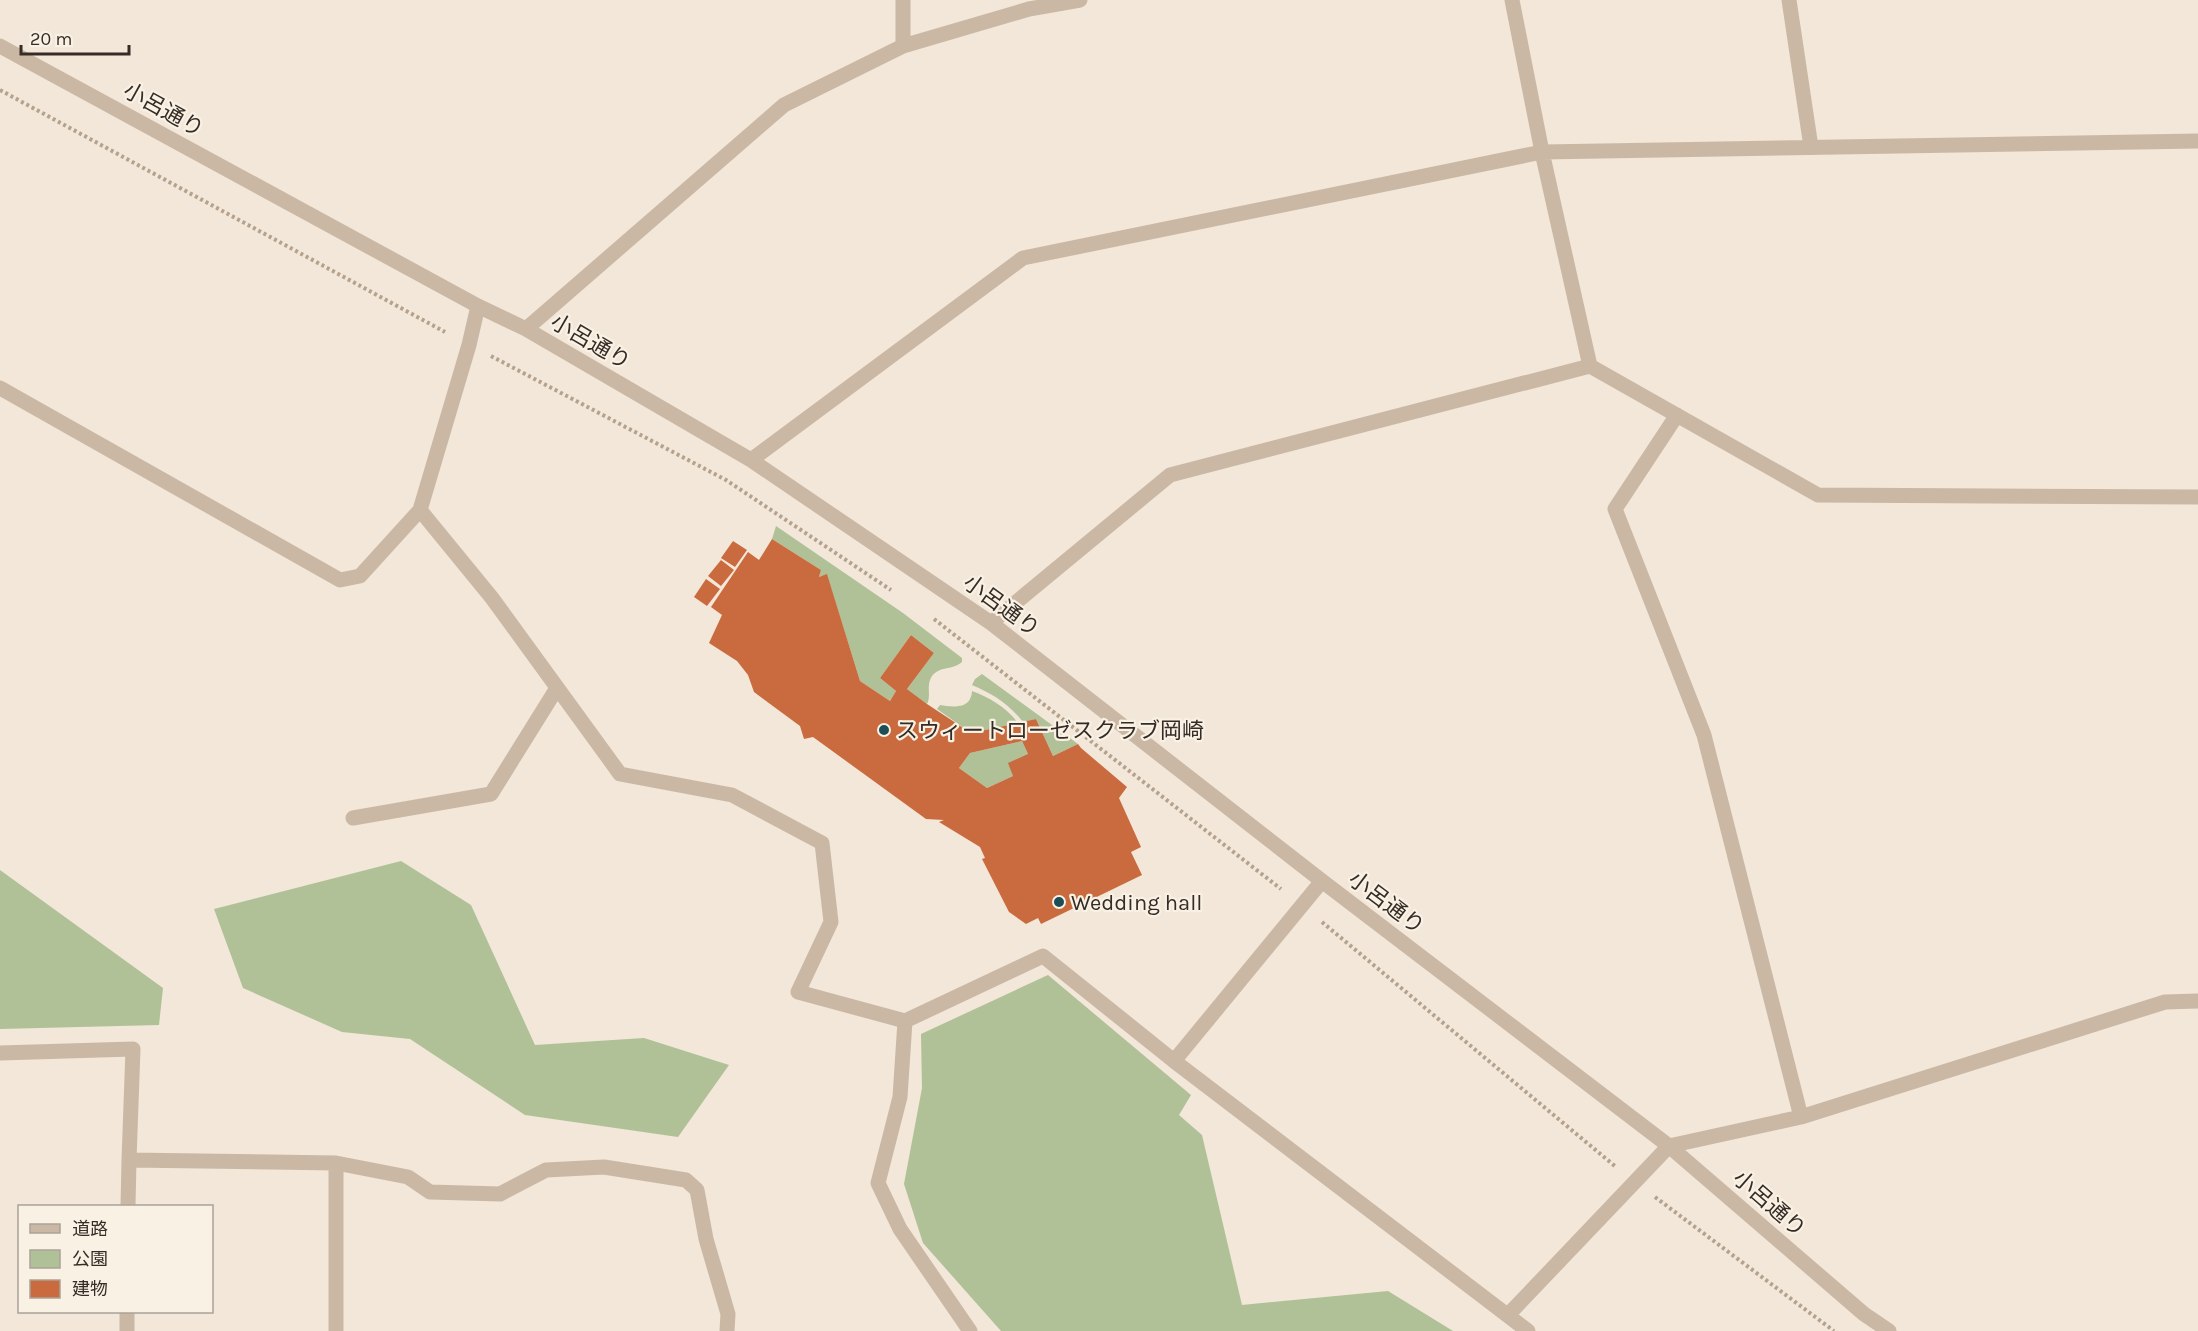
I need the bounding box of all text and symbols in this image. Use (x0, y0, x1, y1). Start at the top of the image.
scale bar (21, 18, 129, 56)
text: 20 m (30, 28, 72, 50)
street label: 小呂通り (119, 77, 208, 143)
street label: 小呂通り (546, 309, 635, 375)
street label: 小呂通り (958, 569, 1045, 642)
place label: スウィートローゼスクラブ岡崎 (896, 718, 1204, 744)
marker: スウィートローゼスクラブ岡崎 (877, 723, 891, 737)
street label: 小呂通り (1343, 866, 1429, 940)
place label: Wedding hall (1071, 890, 1203, 916)
marker: Wedding hall (1052, 895, 1066, 909)
street label: 小呂通り (1728, 1165, 1811, 1242)
legend (18, 1205, 213, 1313)
text: 道路 (72, 1218, 108, 1240)
text: 公園 (72, 1248, 108, 1270)
text: 建物 (72, 1278, 108, 1300)

